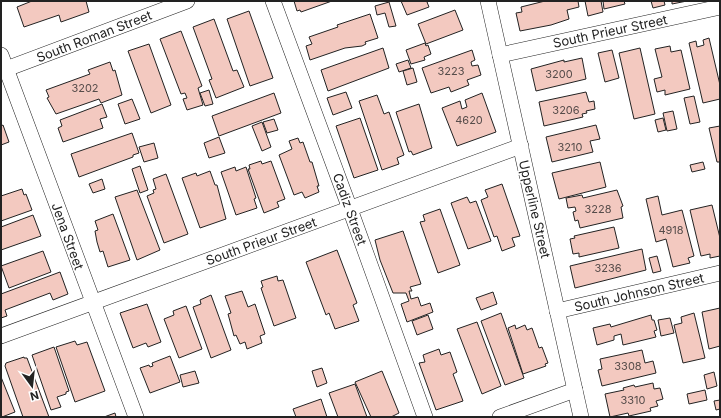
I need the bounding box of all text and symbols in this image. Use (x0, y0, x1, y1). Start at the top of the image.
street label: South Roman Street (34, 7, 154, 65)
street label: South Prieur Street (551, 11, 669, 51)
house number: 3223 (437, 64, 465, 78)
house number: 3200 (545, 67, 573, 81)
house number: 3202 (71, 81, 99, 95)
house number: 3206 (552, 103, 580, 117)
house number: 4620 (455, 113, 483, 127)
house number: 3210 (558, 140, 583, 154)
street label: Upperline Street (516, 158, 554, 260)
street label: Cadiz Street (330, 171, 370, 247)
street label: Jena Street (48, 200, 88, 272)
house number: 3228 (584, 202, 612, 216)
street label: South Prieur Street (204, 214, 318, 268)
house number: 4918 (658, 223, 684, 237)
house number: 3236 (594, 261, 622, 275)
street label: South Johnson Street (573, 269, 705, 315)
house number: 3308 (614, 359, 642, 373)
north arrow (12, 366, 52, 406)
text: N (29, 388, 40, 404)
house number: 3310 (620, 393, 646, 407)

